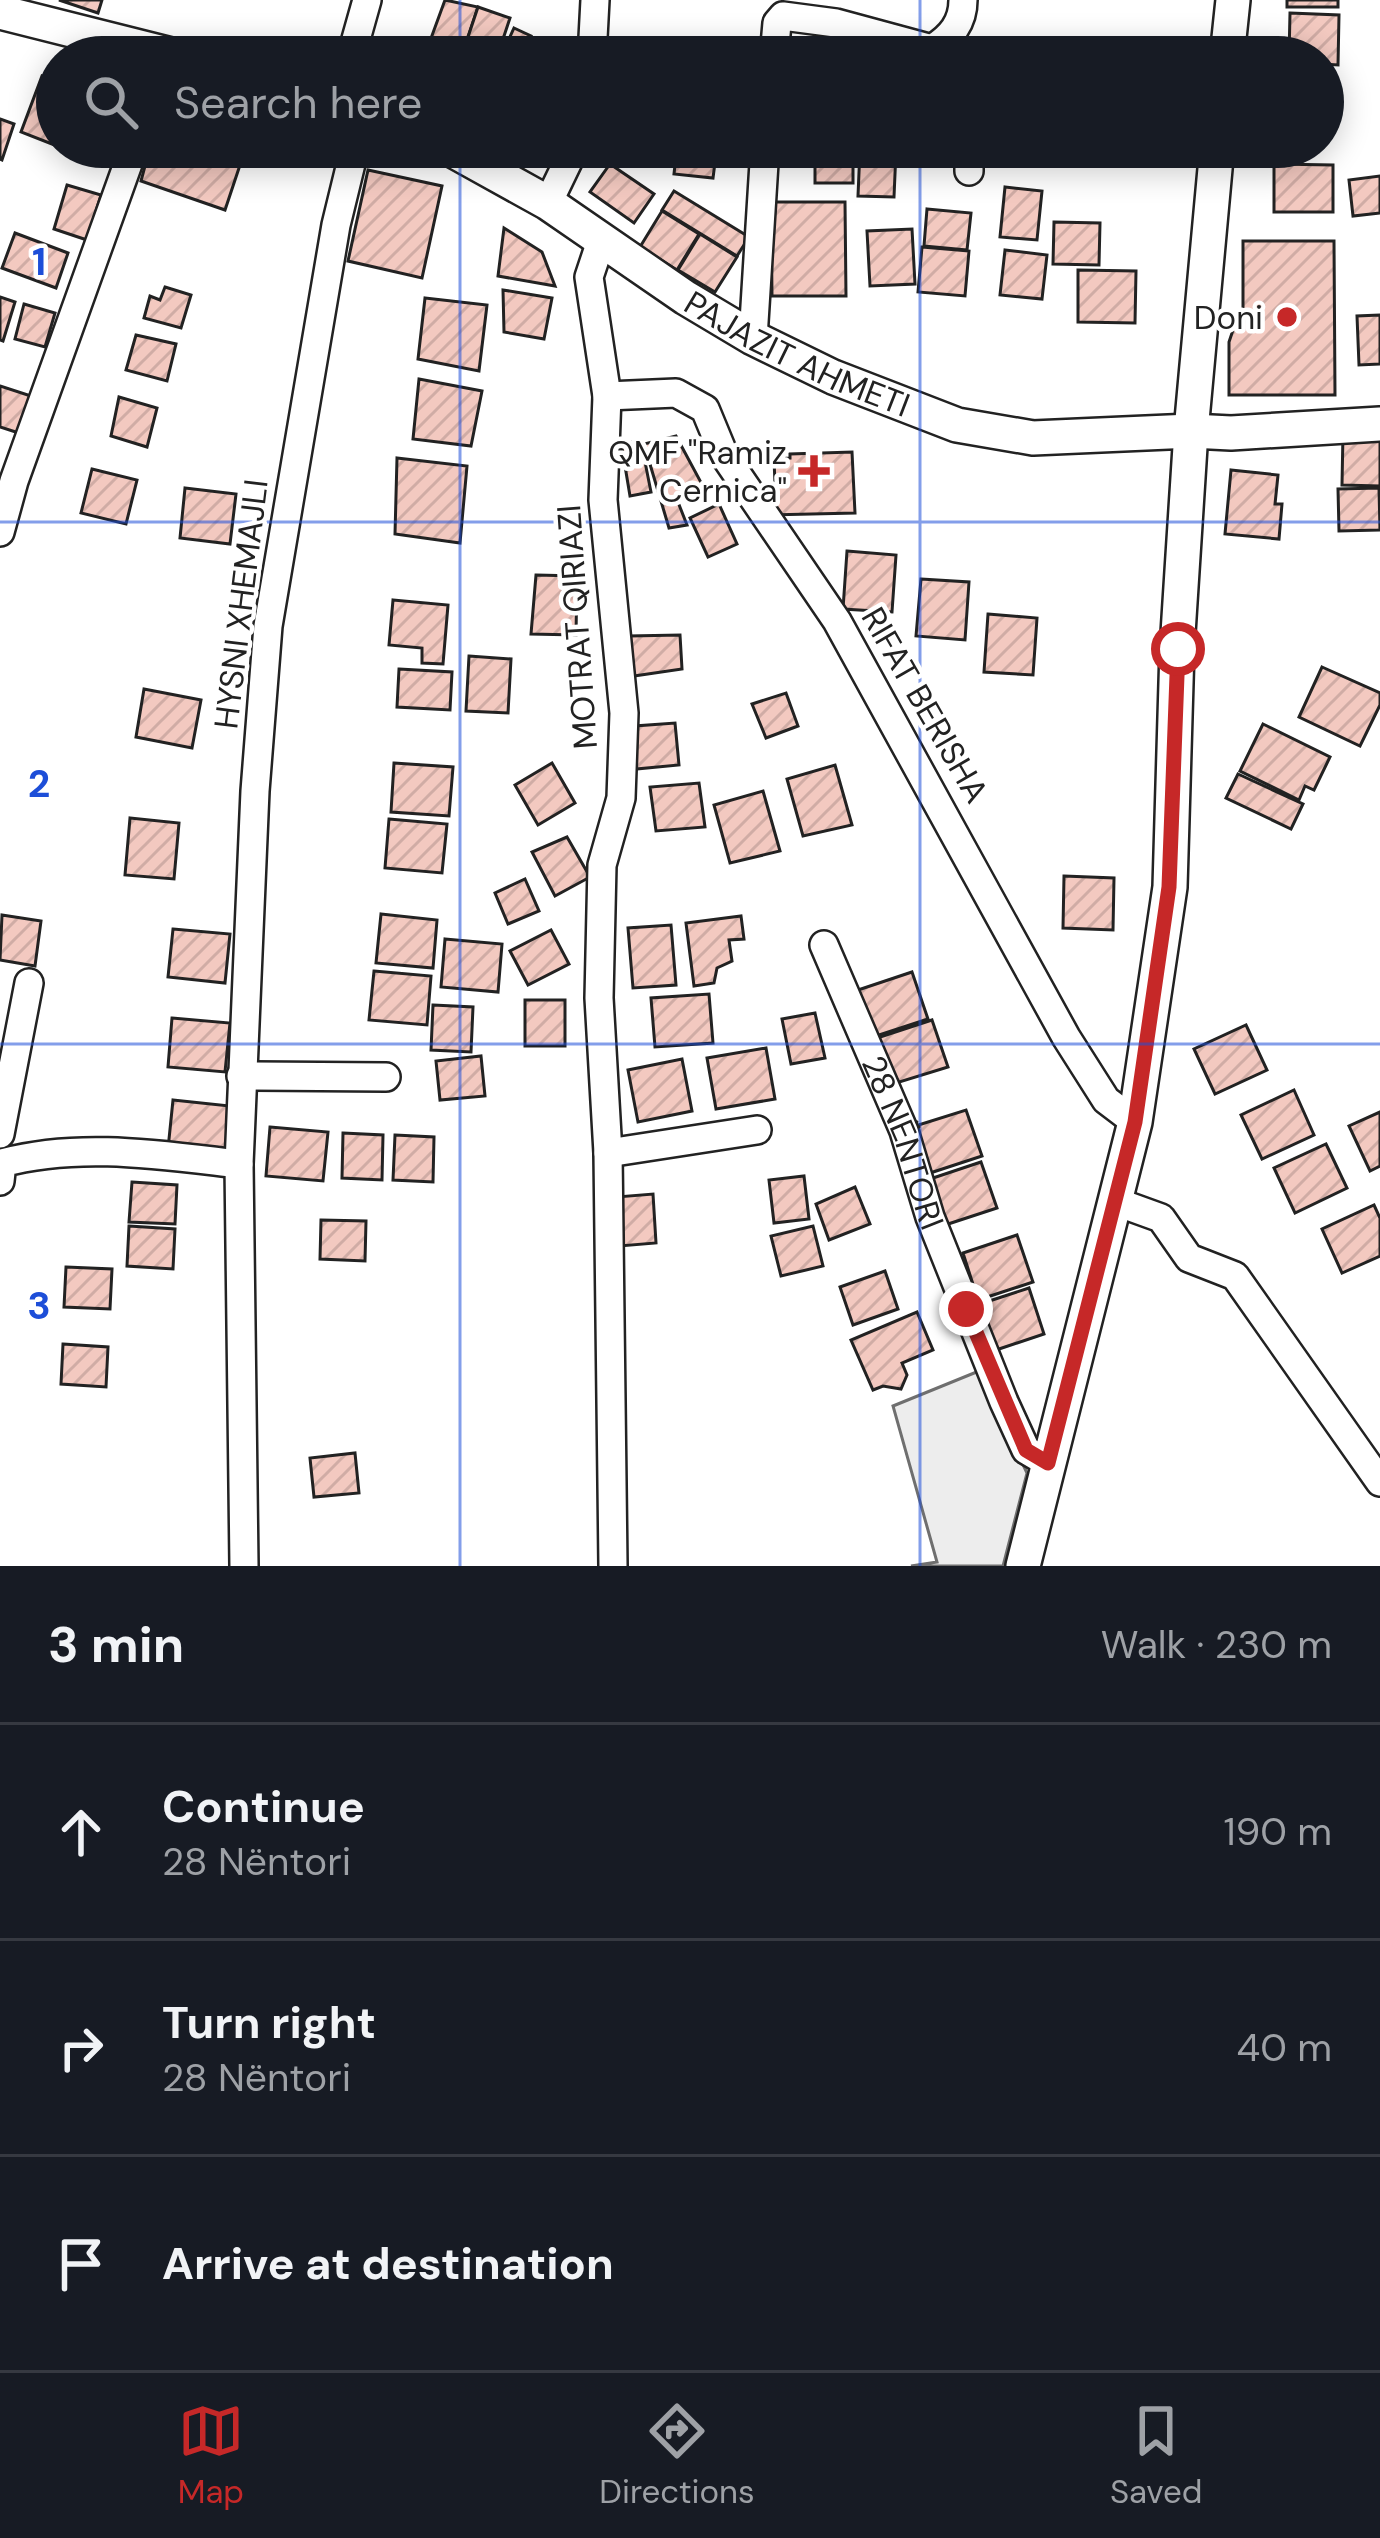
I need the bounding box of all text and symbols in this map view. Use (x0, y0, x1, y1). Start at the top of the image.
search box (36, 36, 1344, 168)
icon: search (78, 69, 144, 135)
text: Search here (174, 73, 422, 132)
text: 1 (32, 236, 46, 287)
street label: PAJAZIT AHMETI (677, 281, 916, 426)
place label: Doni (1194, 296, 1263, 339)
marker: Doni (1274, 304, 1300, 330)
place label: QMF "Ramiz Cernica" (608, 431, 787, 512)
marker: QMF "Ramiz Cernica" (798, 455, 830, 487)
street label: HYSNI XHEMAJLI (204, 477, 278, 731)
street label: MOTRAT QIRIAZI (547, 503, 607, 751)
street label: RIFAT BERISHA (852, 600, 998, 810)
route start (1151, 622, 1205, 676)
text: 2 (28, 758, 50, 809)
street label: 28 NËNTORI (852, 1049, 954, 1236)
text: 3 (27, 1280, 51, 1331)
route end (939, 1282, 993, 1336)
text: 3 min (48, 1611, 184, 1678)
text: Walk · 230 m (1101, 1619, 1332, 1670)
text: Continue (162, 1777, 365, 1836)
icon: ahead (48, 1799, 114, 1865)
text: 190 m (1224, 1806, 1332, 1857)
text: 28 Nëntori (162, 1836, 351, 1887)
text: Turn right (162, 1993, 376, 2052)
icon: right (48, 2015, 114, 2081)
text: 40 m (1237, 2022, 1332, 2073)
text: 28 Nëntori (162, 2052, 351, 2103)
icon: arrive (48, 2231, 114, 2297)
text: Arrive at destination (162, 2234, 614, 2293)
tab: Map (178, 2398, 244, 2513)
tab: Directions (599, 2398, 755, 2513)
tab: Saved (1110, 2398, 1202, 2513)

